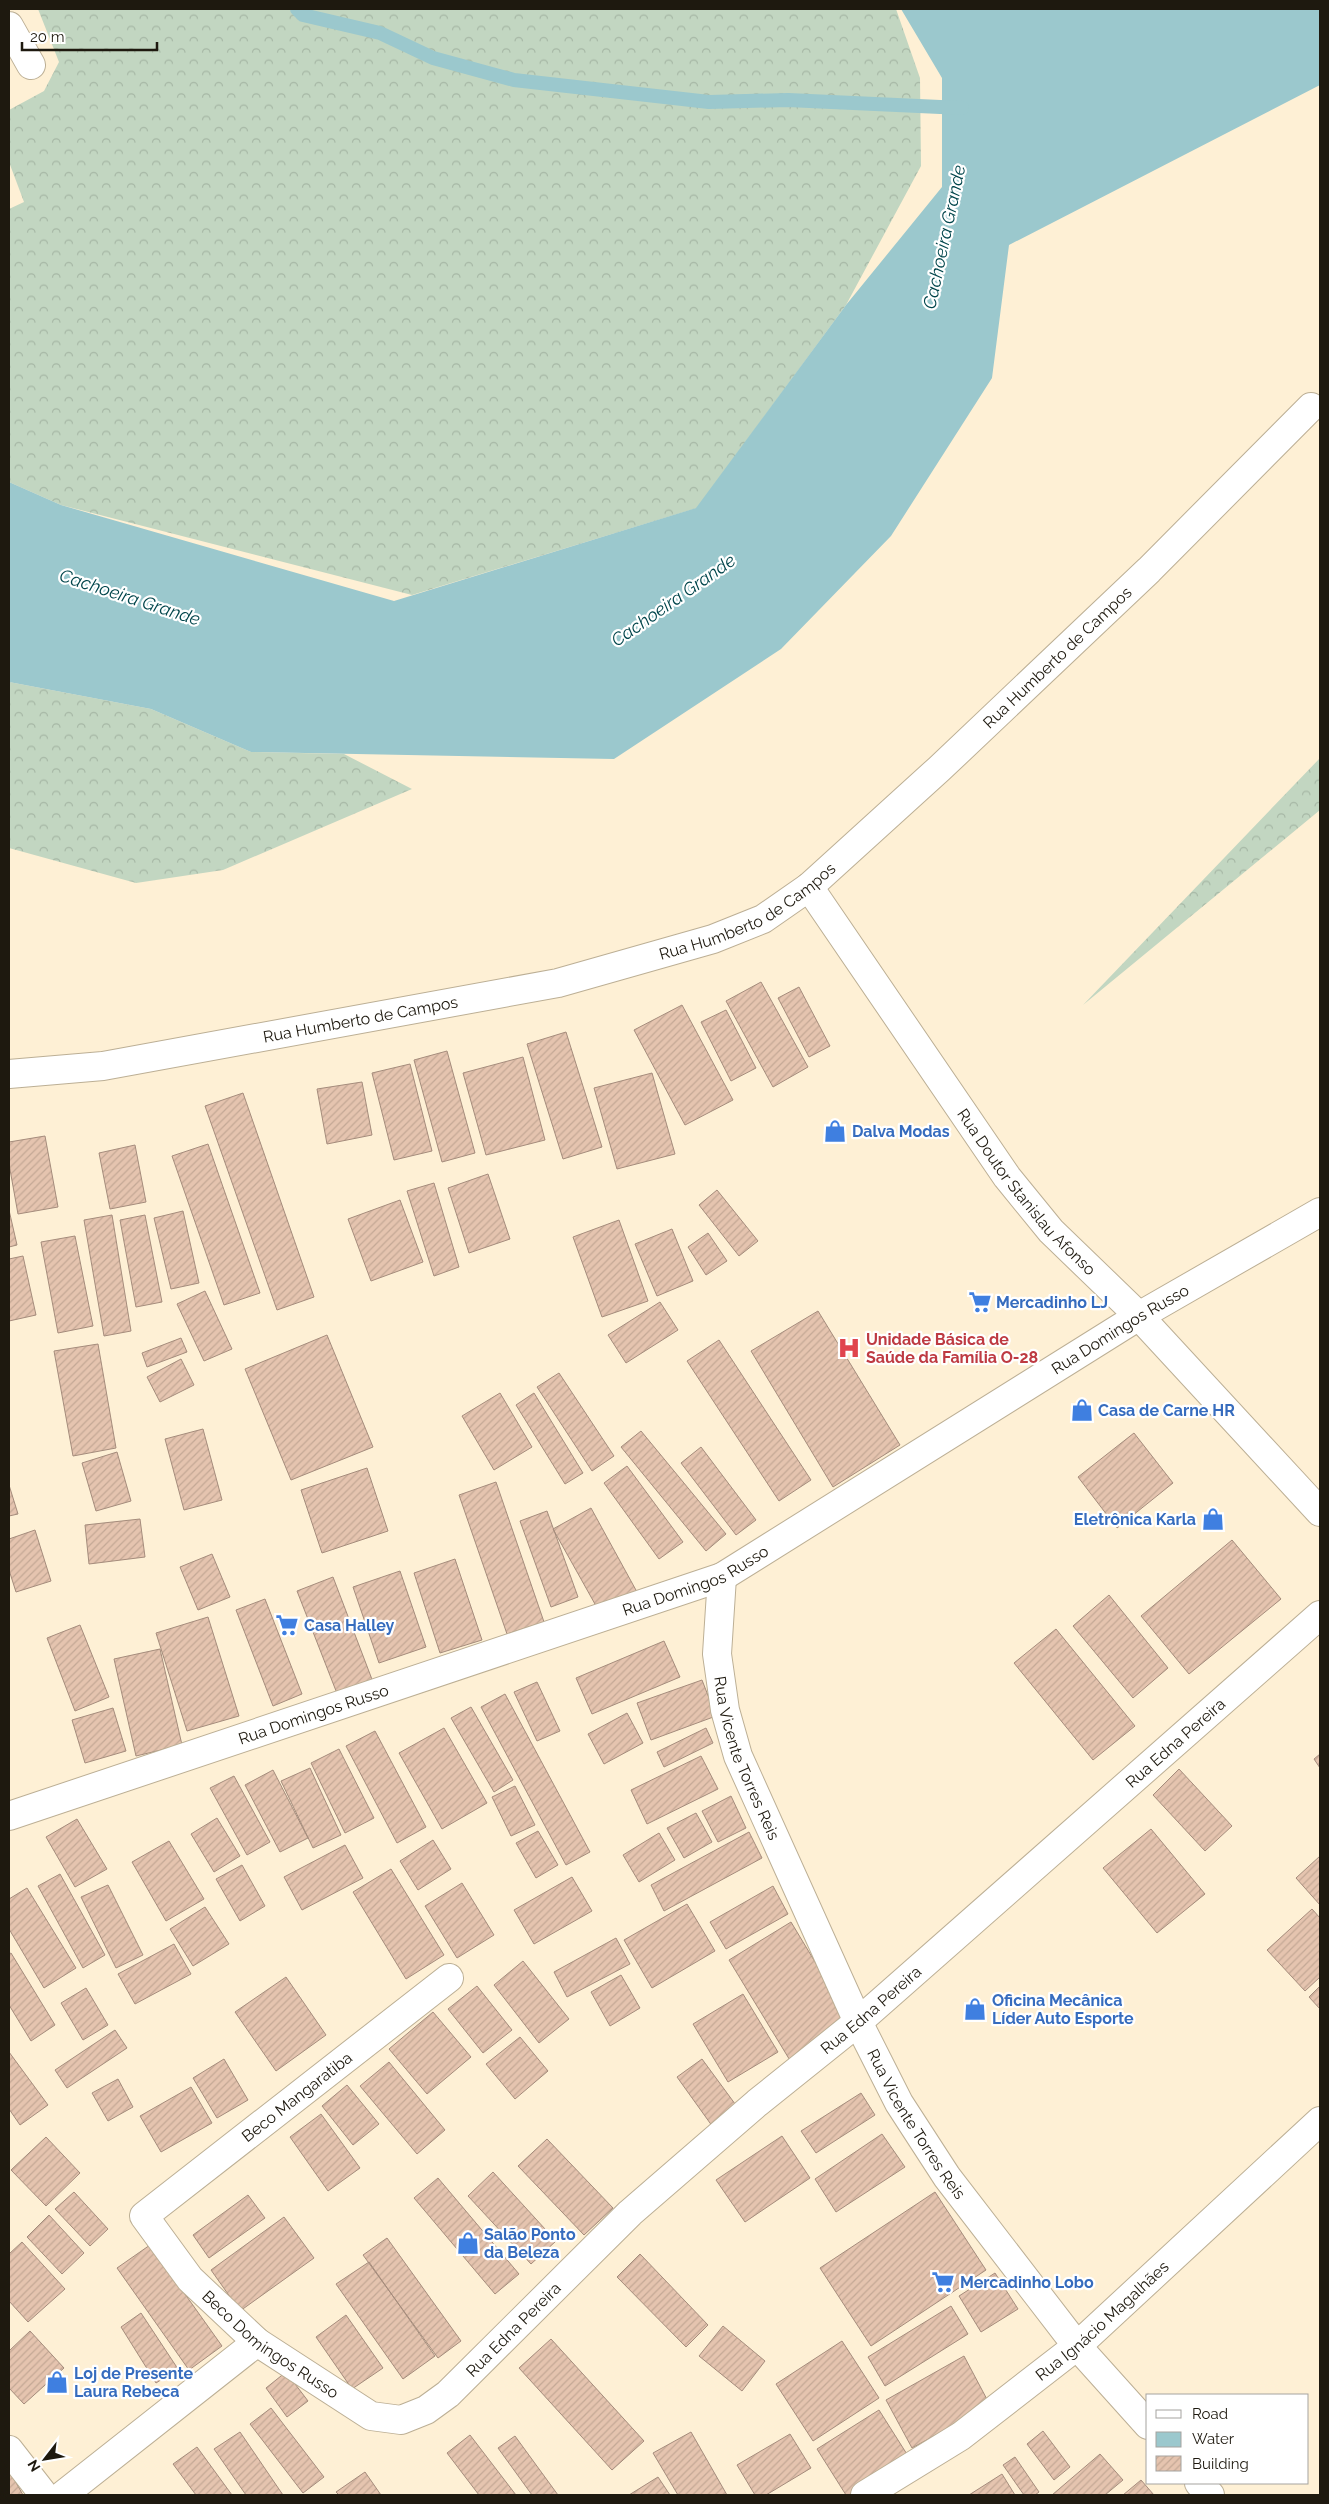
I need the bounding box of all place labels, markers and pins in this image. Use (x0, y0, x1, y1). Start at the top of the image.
shop icon: Dalva Modas (822, 1118, 848, 1144)
place label: Dalva Modas (852, 1122, 950, 1141)
supermarket icon: Mercadinho LJ (967, 1289, 993, 1315)
place label: Mercadinho LJ (996, 1293, 1108, 1312)
place label: Unidade Básica de Saúde da Família O-28 (866, 1330, 1038, 1367)
hospital icon: Unidade Básica de Saúde da Família O-28 (836, 1335, 862, 1361)
shop icon: Casa de Carne HR (1069, 1397, 1095, 1423)
place label: Casa de Carne HR (1098, 1401, 1235, 1420)
shop icon: Eletrônica Karla (1200, 1506, 1226, 1532)
place label: Eletrônica Karla (1074, 1510, 1196, 1529)
supermarket icon: Casa Halley (274, 1612, 300, 1638)
place label: Casa Halley (304, 1616, 395, 1635)
place label: Oficina Mecânica Líder Auto Esporte (992, 1991, 1134, 2028)
shop icon: Oficina Mecânica Líder Auto Esporte (962, 1996, 988, 2022)
place label: Salão Ponto da Beleza (484, 2225, 576, 2262)
shop icon: Salão Ponto da Beleza (455, 2230, 481, 2256)
supermarket icon: Mercadinho Lobo (930, 2269, 956, 2295)
place label: Mercadinho Lobo (960, 2273, 1094, 2292)
place label: Loj de Presente Laura Rebeca (74, 2364, 194, 2401)
shop icon: Loj de Presente Laura Rebeca (44, 2369, 70, 2395)

